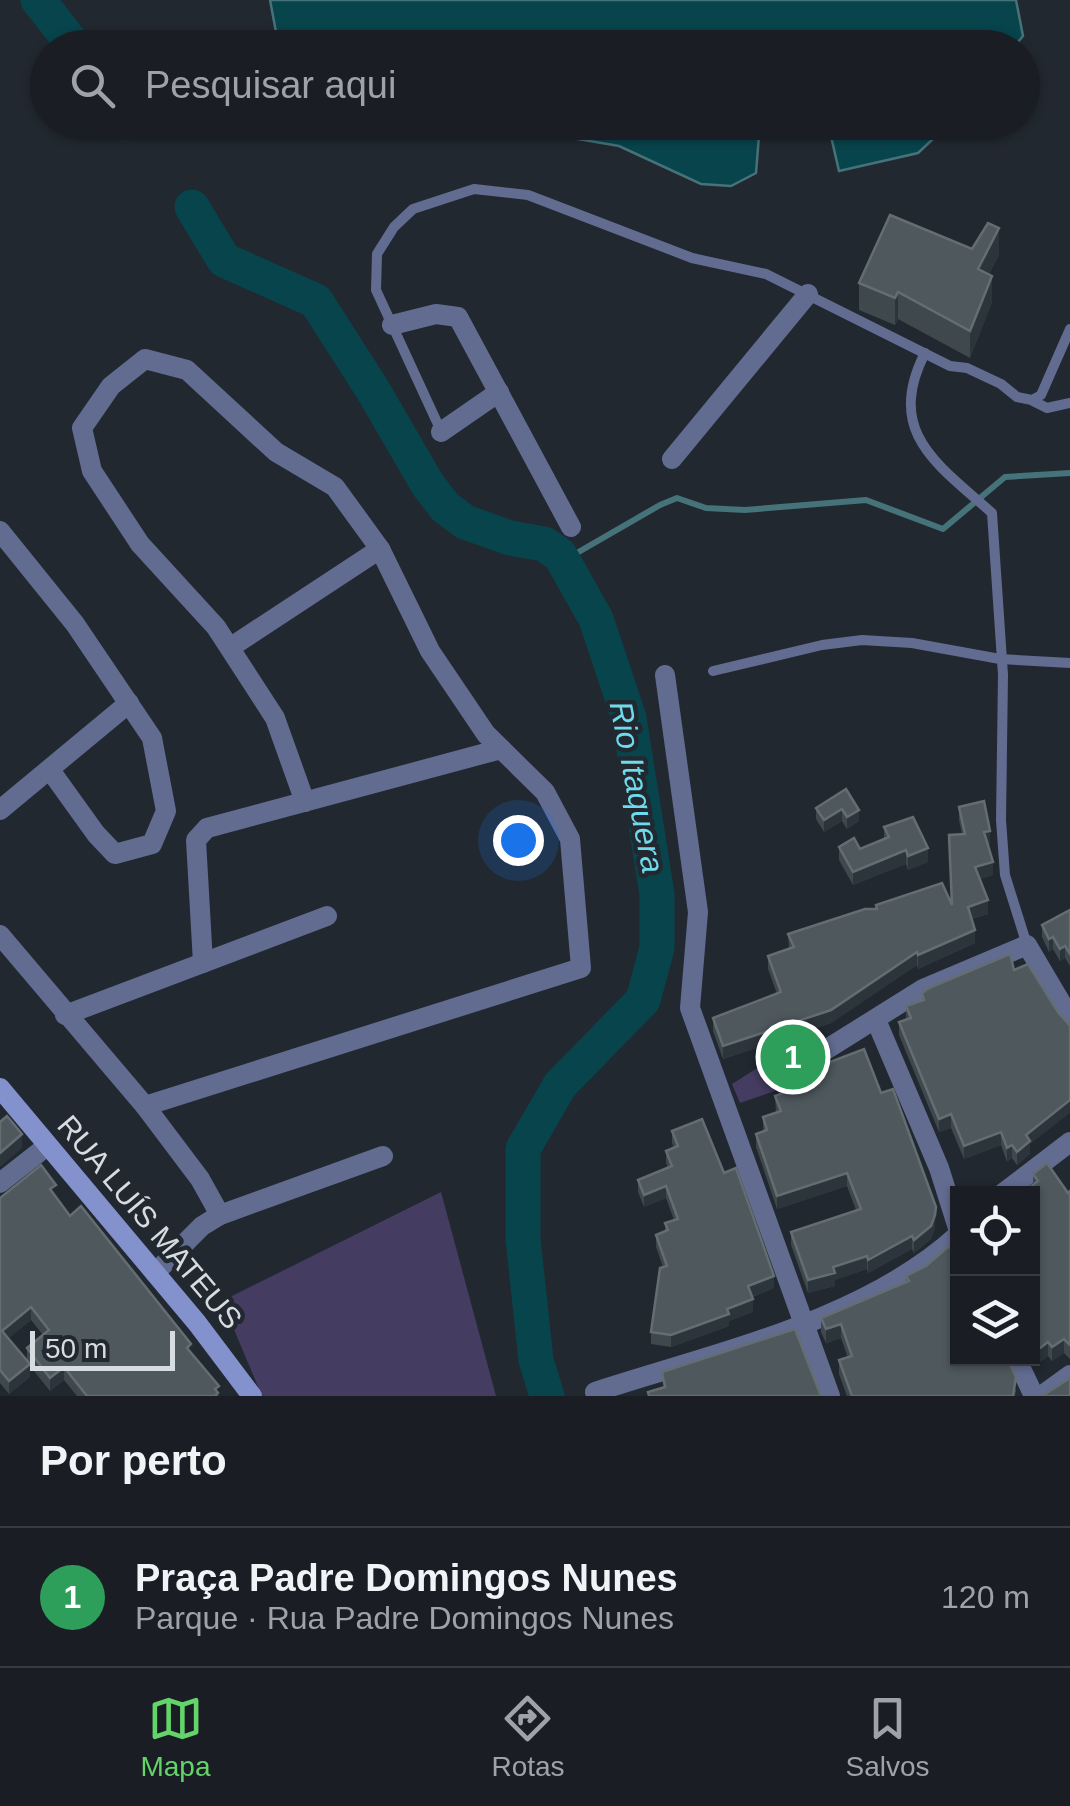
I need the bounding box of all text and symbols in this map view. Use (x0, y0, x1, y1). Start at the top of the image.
search box (30, 30, 1040, 140)
icon: search (65, 58, 120, 113)
text: Pesquisar aqui (145, 64, 396, 106)
water label: Rio Itaquera (603, 698, 671, 876)
your location (493, 815, 544, 866)
pin: 1 (760, 1020, 826, 1094)
street label: RUA LUÍS MATEUS (51, 1109, 249, 1335)
map controls (950, 1186, 1040, 1366)
button: locate (950, 1186, 1040, 1276)
button: layers (950, 1276, 1040, 1366)
scale bar (30, 1326, 175, 1370)
text: 50 m (45, 1333, 107, 1364)
text: Por perto (40, 1437, 227, 1484)
text: Praça Padre Domingos Nunes (135, 1557, 678, 1599)
text: 1 (64, 1579, 81, 1615)
text: 120 m (941, 1579, 1030, 1615)
text: Parque · Rua Padre Domingos Nunes (135, 1600, 674, 1636)
tab: Mapa (140, 1691, 211, 1783)
tab: Rotas (491, 1691, 565, 1783)
tab: Salvos (845, 1691, 930, 1783)

